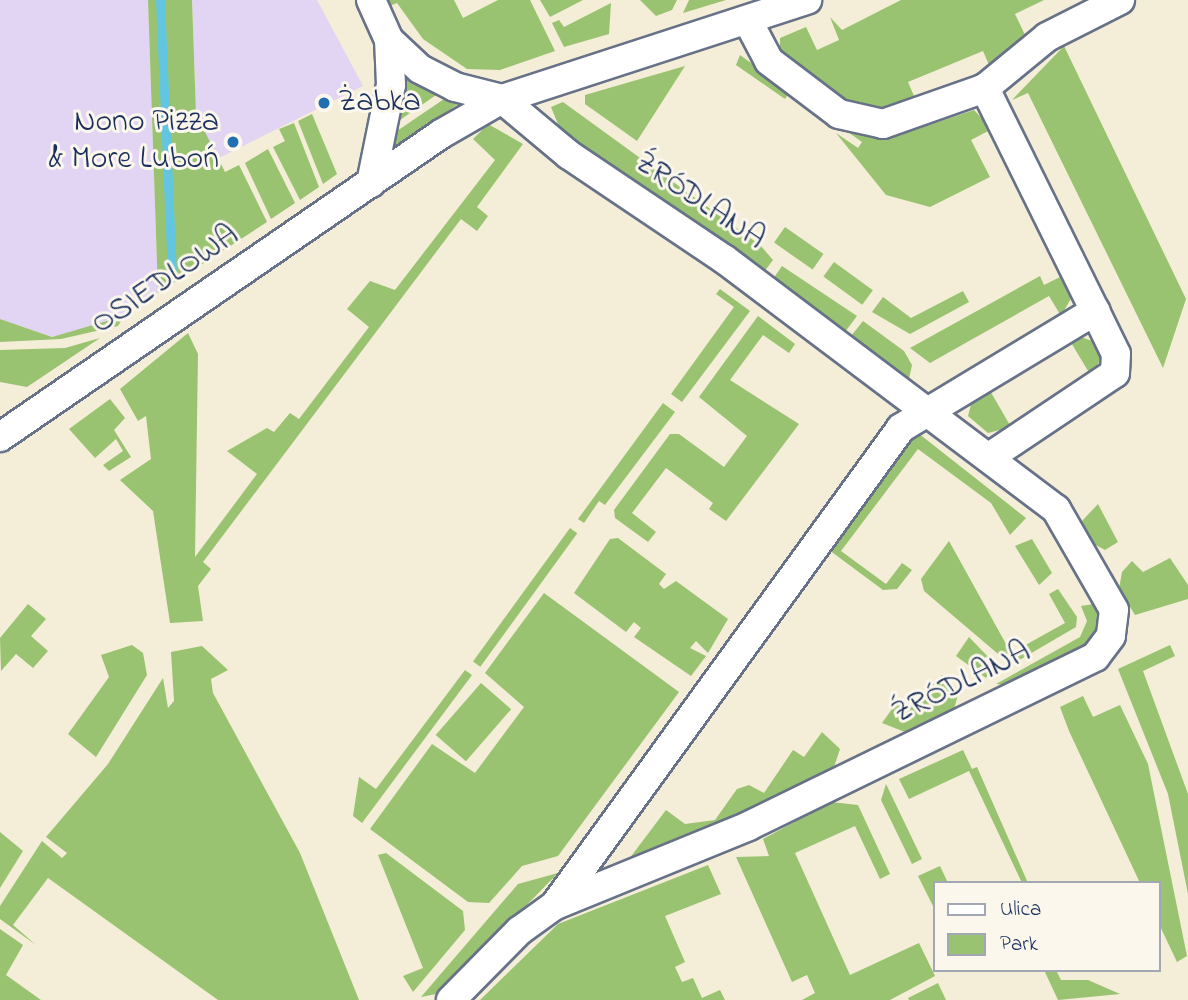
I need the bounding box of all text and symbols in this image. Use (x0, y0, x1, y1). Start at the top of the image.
place label: Żabka (338, 84, 421, 122)
marker: Żabka (316, 95, 332, 111)
place label: Nono Pizza & More Luboń (49, 105, 219, 180)
marker: Nono Pizza & More Luboń (225, 134, 241, 150)
street label: ŹRÓDLANA (626, 144, 772, 260)
street label: OSIEDLOWA (85, 218, 247, 344)
street label: ŹRÓDLANA (887, 634, 1037, 734)
legend (932, 881, 1160, 972)
text: Ulica (1000, 895, 1041, 925)
text: Park (1000, 930, 1038, 960)

